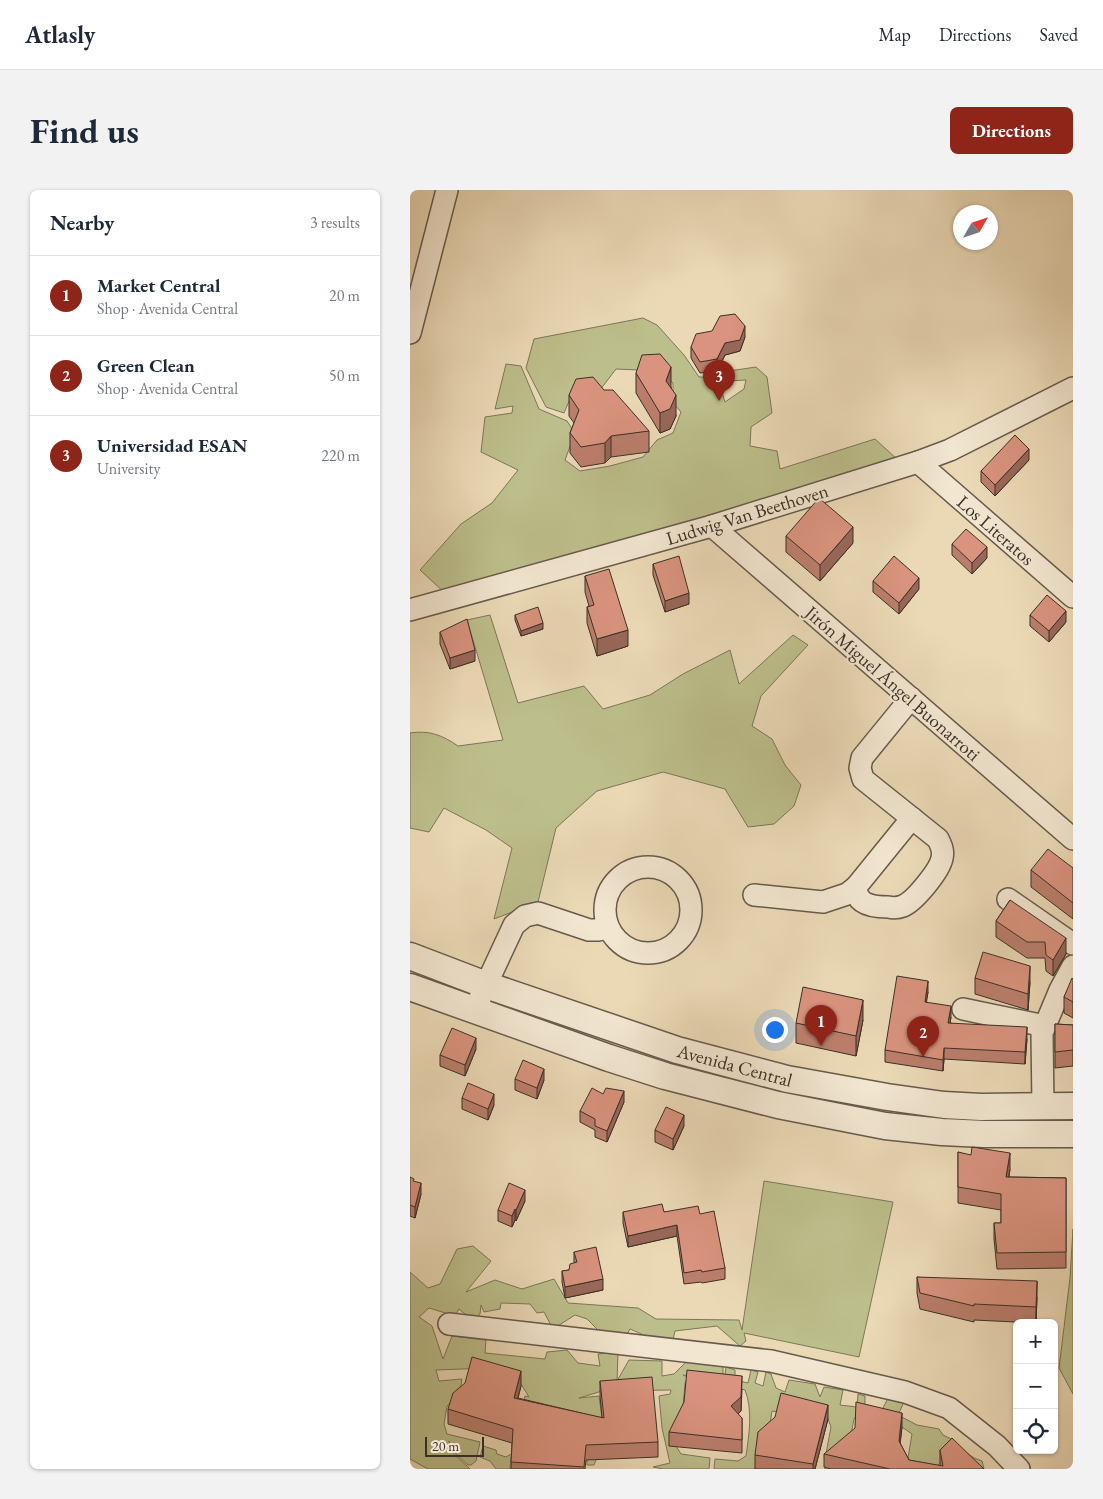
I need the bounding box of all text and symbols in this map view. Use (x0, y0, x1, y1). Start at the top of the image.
text: Atlasly (25, 19, 95, 50)
text: Map (879, 23, 911, 46)
text: Directions (939, 23, 1011, 46)
text: Saved (1039, 23, 1078, 46)
button: Directions (950, 107, 1073, 154)
text: Find us (30, 108, 139, 153)
north arrow (953, 205, 998, 250)
text: Nearby (50, 209, 114, 236)
text: 3 results (310, 212, 360, 233)
text: Market Central (97, 273, 220, 298)
text: 1 (62, 285, 70, 306)
text: 20 m (329, 285, 360, 306)
text: Shop · Avenida Central (97, 298, 238, 319)
text: Green Clean (97, 353, 195, 378)
pin: 3 (703, 360, 735, 401)
text: 2 (62, 365, 70, 386)
text: 50 m (329, 365, 360, 386)
text: Shop · Avenida Central (97, 378, 238, 399)
text: Universidad ESAN (97, 433, 247, 458)
text: 3 (62, 445, 70, 466)
text: 220 m (321, 445, 360, 466)
text: University (97, 458, 161, 479)
street label: Ludwig Van Beethoven (663, 478, 831, 551)
street label: Los Literatos (952, 490, 1040, 571)
street label: Jirón Miguel Ángel Buonarroti (798, 599, 986, 767)
pin: 1 (805, 1005, 837, 1046)
pin: 2 (907, 1016, 939, 1057)
your location (762, 1017, 788, 1043)
street label: Avenida Central (674, 1038, 796, 1093)
map controls (1013, 1319, 1058, 1454)
button: + (1013, 1319, 1058, 1364)
button: − (1013, 1364, 1058, 1409)
button: locate (1013, 1409, 1058, 1454)
scale bar (425, 1434, 484, 1457)
text: 20 m (432, 1437, 459, 1455)

